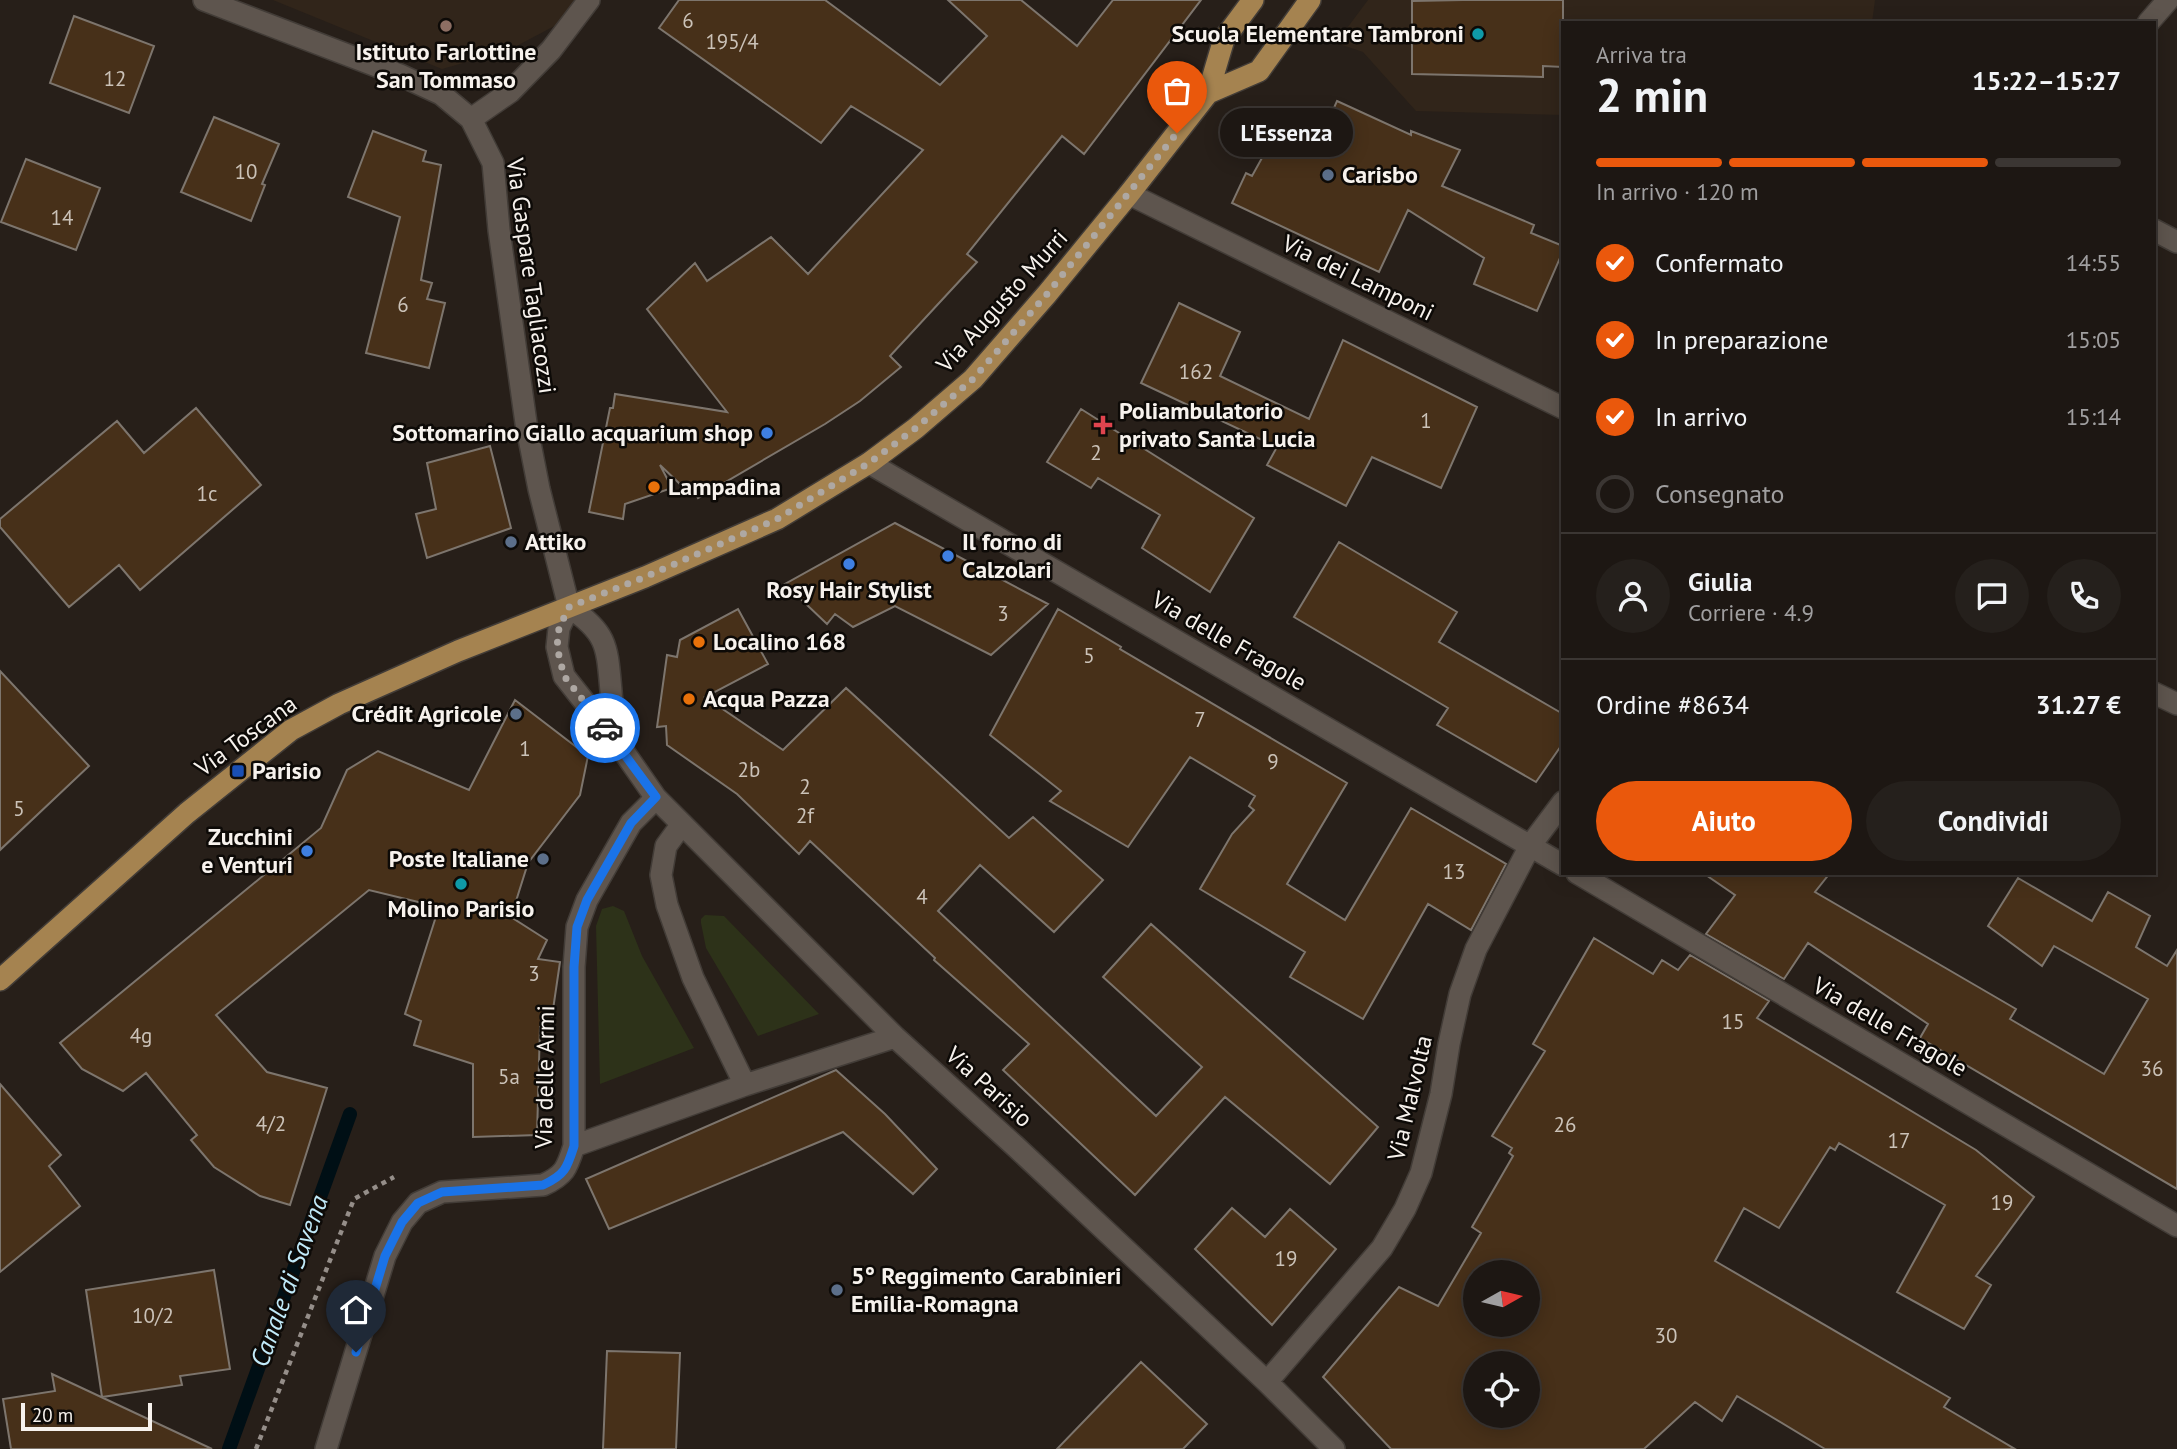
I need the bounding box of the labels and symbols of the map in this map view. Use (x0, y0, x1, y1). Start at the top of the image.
house number: 6 (682, 7, 694, 34)
marker: Istituto Farlottine San Tommaso (438, 18, 454, 34)
place label: Scuola Elementare Tambroni (1172, 18, 1464, 49)
marker: Scuola Elementare Tambroni (1470, 26, 1486, 42)
house number: 195/4 (705, 28, 759, 55)
place label: Istituto Farlottine San Tommaso (355, 36, 537, 95)
pin (1147, 61, 1207, 133)
house number: 12 (104, 65, 126, 92)
callout: L'Essenza (1219, 108, 1352, 158)
street label: Via Gaspare Tagliacozzi (499, 155, 563, 396)
house number: 10 (235, 158, 257, 185)
place label: Carisbo (1342, 159, 1418, 190)
marker: Carisbo (1320, 167, 1336, 183)
house number: 14 (51, 204, 73, 231)
street label: Via Augusto Murri (928, 223, 1074, 380)
street label: Via dei Lamponi (1276, 227, 1439, 328)
house number: 6 (397, 291, 409, 318)
house number: 162 (1179, 358, 1213, 385)
place label: Poliambulatorio privato Santa Lucia (1119, 395, 1315, 454)
house number: 1 (1420, 407, 1432, 434)
marker: Poliambulatorio privato Santa Lucia (1093, 415, 1113, 435)
place label: Sottomarino Giallo acquarium shop (392, 417, 753, 448)
marker: Sottomarino Giallo acquarium shop (759, 425, 775, 441)
house number: 2 (1090, 439, 1102, 466)
place label: Lampadina (668, 471, 781, 502)
marker: Lampadina (646, 479, 662, 495)
house number: 1c (197, 480, 217, 507)
place label: Attiko (525, 526, 586, 557)
place label: Il forno di Calzolari (962, 526, 1062, 585)
marker: Attiko (503, 534, 519, 550)
marker: Il forno di Calzolari (940, 548, 956, 564)
marker: Rosy Hair Stylist (841, 556, 857, 572)
place label: Rosy Hair Stylist (766, 574, 932, 605)
street label: Via delle Fragole (1145, 583, 1312, 697)
house number: 3 (997, 600, 1009, 627)
place label: Localino 168 (713, 626, 846, 657)
marker: Localino 168 (691, 634, 707, 650)
house number: 5 (1083, 642, 1095, 669)
place label: Acqua Pazza (703, 683, 830, 714)
street label: Via Toscana (188, 688, 303, 784)
marker: Acqua Pazza (681, 691, 697, 707)
courier (570, 693, 640, 763)
place label: Crédit Agricole (351, 698, 502, 729)
marker: Crédit Agricole (508, 706, 524, 722)
house number: 7 (1194, 706, 1206, 733)
house number: 1 (519, 735, 531, 762)
house number: 9 (1267, 748, 1279, 775)
place label: Parisio (252, 755, 321, 786)
house number: 2b (738, 756, 760, 783)
marker: Parisio (230, 763, 246, 779)
house number: 2 (799, 773, 811, 800)
house number: 5 (13, 795, 25, 822)
house number: 2f (796, 802, 815, 829)
place label: Zucchini e Venturi (201, 821, 293, 880)
marker: Zucchini e Venturi (299, 843, 315, 859)
place label: Poste Italiane (389, 843, 529, 874)
marker: Poste Italiane (535, 851, 551, 867)
house number: 13 (1443, 858, 1465, 885)
marker: Molino Parisio (453, 876, 469, 892)
house number: 4 (916, 883, 928, 910)
place label: Molino Parisio (388, 893, 535, 924)
house number: 3 (528, 960, 540, 987)
street label: Via delle Fragole (1806, 969, 1973, 1083)
street label: Via delle Armi (528, 1005, 561, 1150)
house number: 15 (1722, 1008, 1744, 1035)
house number: 4g (130, 1022, 152, 1049)
street label: Via Malvolta (1380, 1032, 1439, 1164)
street label: Via Parisio (939, 1039, 1039, 1134)
house number: 36 (2141, 1055, 2163, 1082)
house number: 5a (498, 1063, 520, 1090)
house number: 4/2 (256, 1110, 286, 1137)
house number: 26 (1554, 1111, 1576, 1138)
house number: 17 (1888, 1127, 1910, 1154)
house number: 19 (1991, 1189, 2013, 1216)
water label: Canale di Savena (242, 1190, 335, 1371)
house number: 19 (1275, 1245, 1297, 1272)
place label: 5° Reggimento Carabinieri Emilia-Romagna (851, 1260, 1122, 1319)
north arrow (1463, 1260, 1540, 1337)
pin (326, 1280, 386, 1352)
marker: 5° Reggimento Carabinieri Emilia-Romagna (829, 1282, 845, 1298)
house number: 10/2 (132, 1302, 174, 1329)
house number: 30 (1655, 1322, 1677, 1349)
scale bar (21, 1400, 152, 1432)

